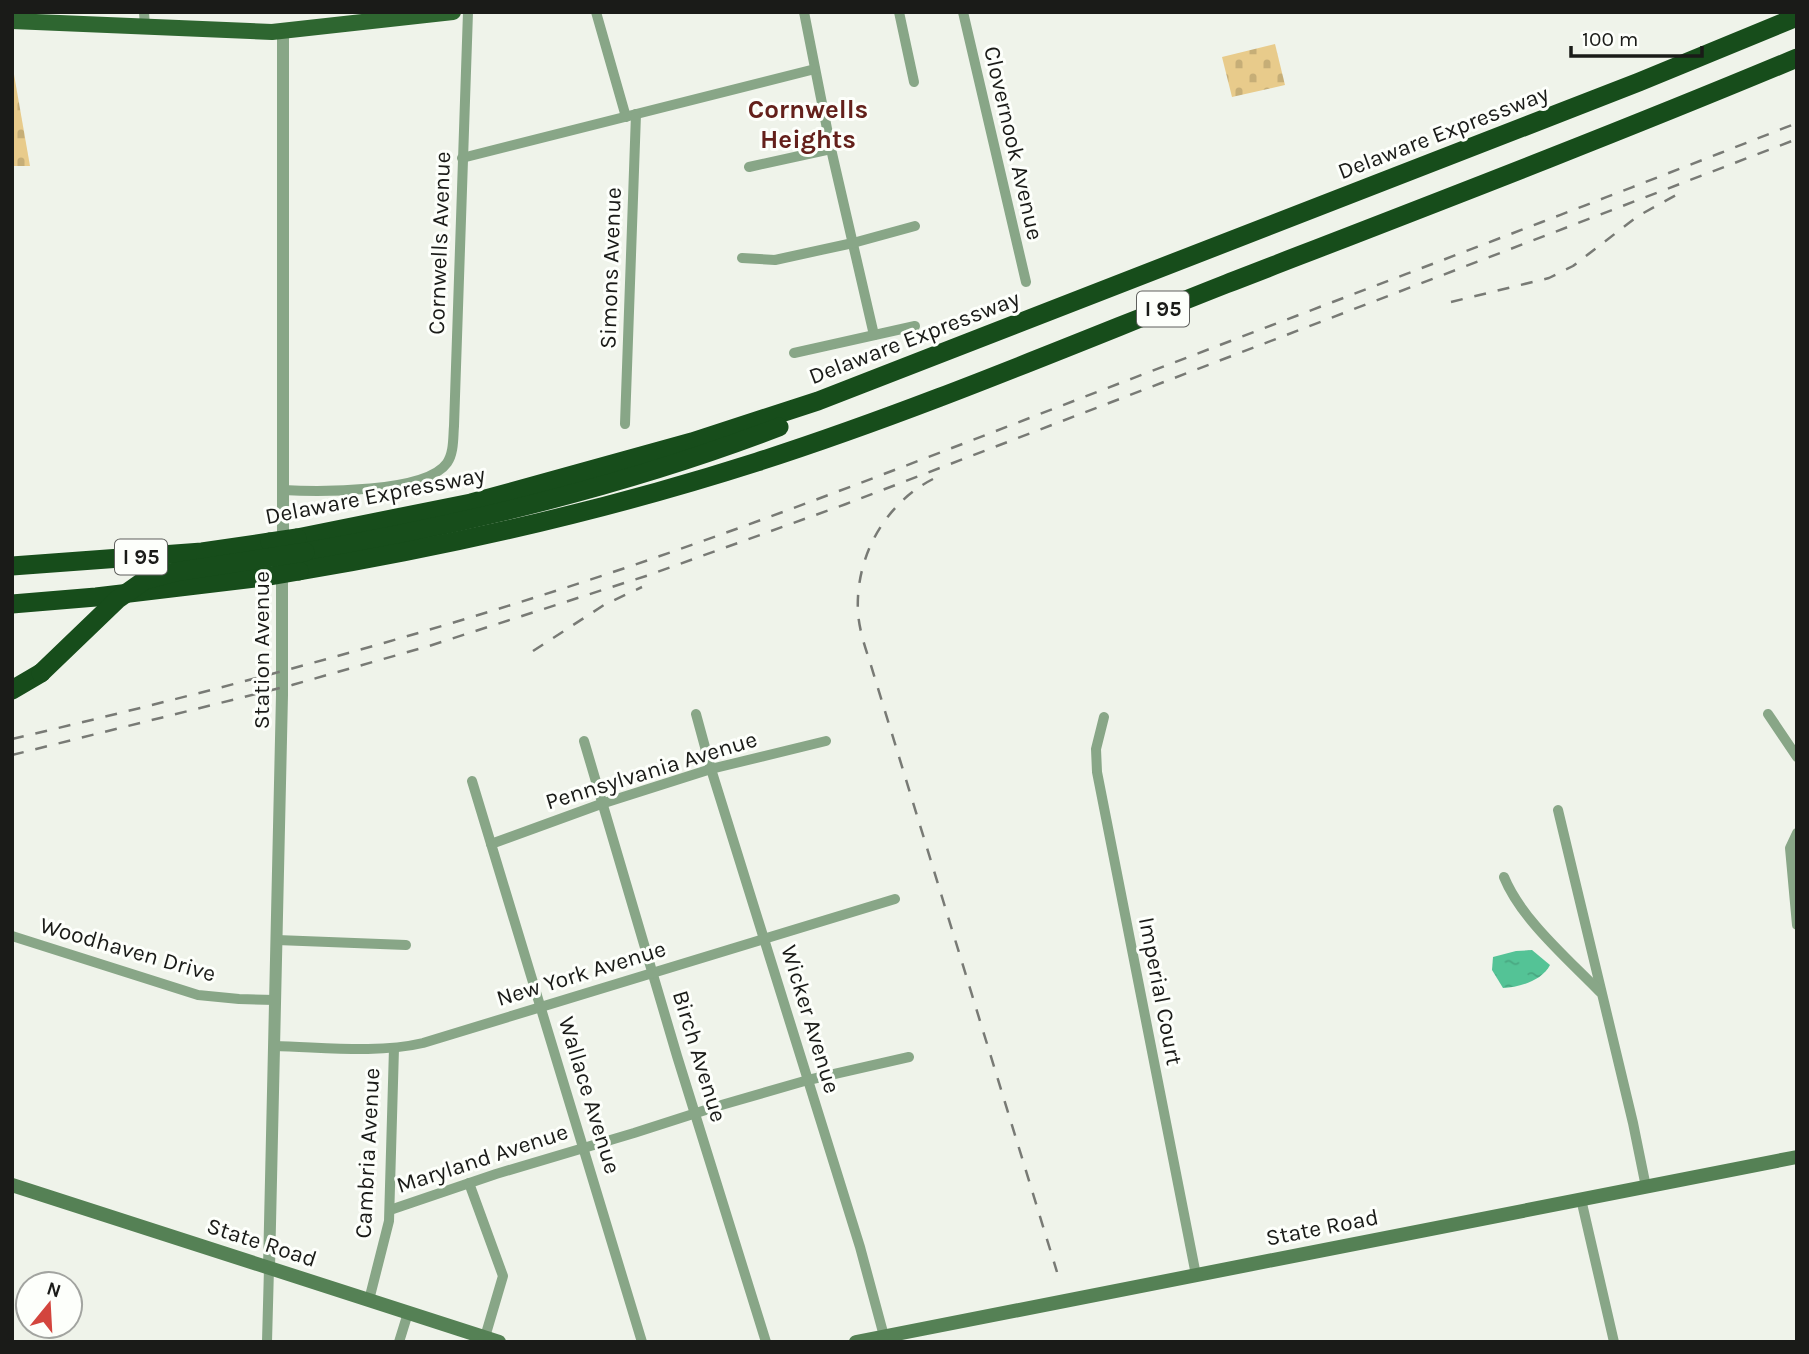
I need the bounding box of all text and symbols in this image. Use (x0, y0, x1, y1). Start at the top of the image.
scale bar (1571, 14, 1702, 58)
text: 100 m (1582, 27, 1639, 51)
street label: Clovernook Avenue (978, 44, 1049, 243)
street label: Delaware Expressway (1334, 80, 1553, 185)
district label: Cornwells Heights (748, 94, 868, 155)
street label: Cornwells Avenue (423, 151, 456, 335)
street label: Simons Avenue (594, 187, 627, 349)
street label: Delaware Expressway (805, 285, 1024, 390)
road number: I 95 (1137, 292, 1189, 326)
street label: Delaware Expressway (263, 461, 488, 530)
road number: I 95 (115, 540, 167, 574)
street label: Station Avenue (248, 571, 275, 729)
street label: Pennsylvania Avenue (542, 725, 760, 816)
street label: Woodhaven Drive (37, 911, 219, 987)
street label: Imperial Court (1133, 915, 1188, 1068)
street label: New York Avenue (493, 935, 669, 1012)
street label: Wicker Avenue (775, 942, 846, 1097)
street label: Birch Avenue (667, 987, 732, 1125)
street label: Wallace Avenue (553, 1013, 626, 1177)
street label: Cambria Avenue (350, 1067, 385, 1239)
street label: Maryland Avenue (393, 1118, 571, 1199)
street label: State Road (1264, 1203, 1381, 1252)
street label: State Road (203, 1212, 320, 1273)
north arrow (14, 1270, 84, 1340)
text: N (44, 1277, 64, 1302)

